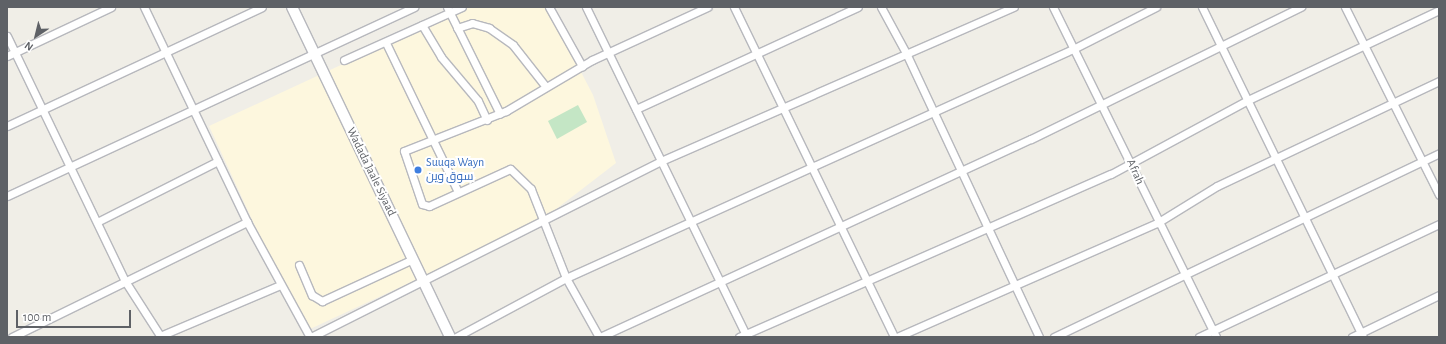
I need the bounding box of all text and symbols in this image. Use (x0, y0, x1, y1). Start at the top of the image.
north arrow (16, 16, 56, 56)
text: N (23, 40, 35, 53)
street label: Wadada Jaale Siyaad (343, 125, 399, 219)
place label: Suuqa Wayn سوق وين (426, 156, 484, 184)
street label: Afrah (1123, 157, 1147, 187)
marker: Suuqa Wayn سوق وين (413, 165, 423, 175)
scale bar (18, 302, 133, 328)
text: 100 m (23, 311, 51, 323)

